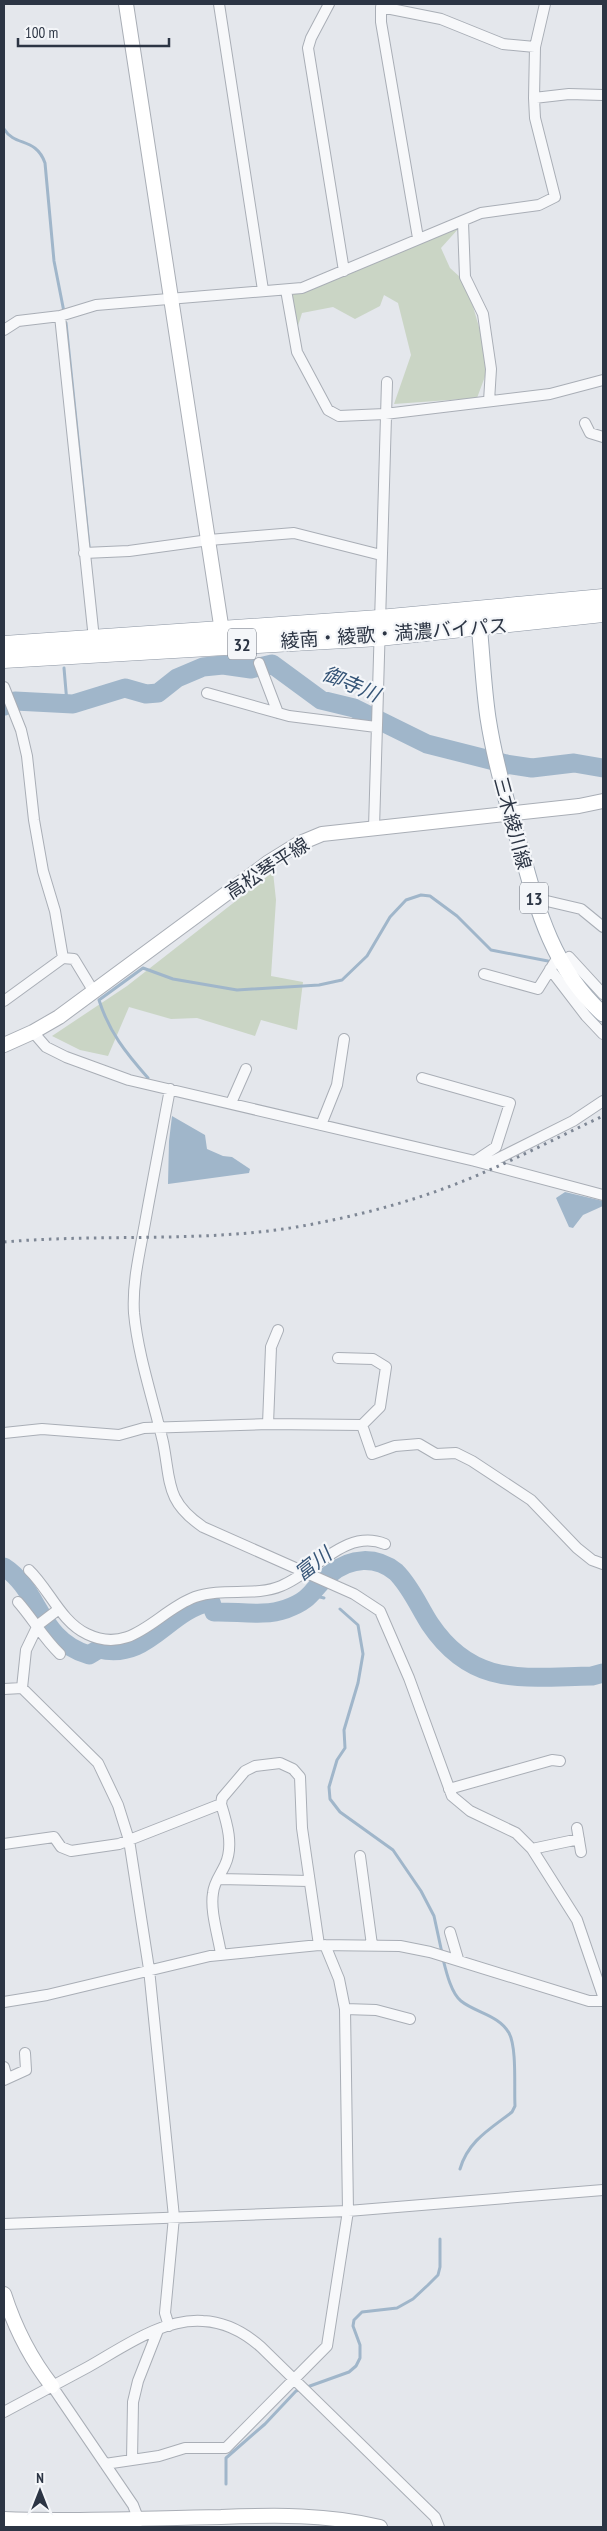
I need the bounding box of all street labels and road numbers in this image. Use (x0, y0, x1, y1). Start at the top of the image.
street label: 綾南・綾歌・満濃バイパス (280, 613, 508, 653)
road number: 32 (228, 629, 256, 660)
street label: 三木綾川線 (489, 774, 537, 872)
street label: 高松琴平線 (221, 832, 313, 904)
road number: 13 (520, 882, 548, 914)

